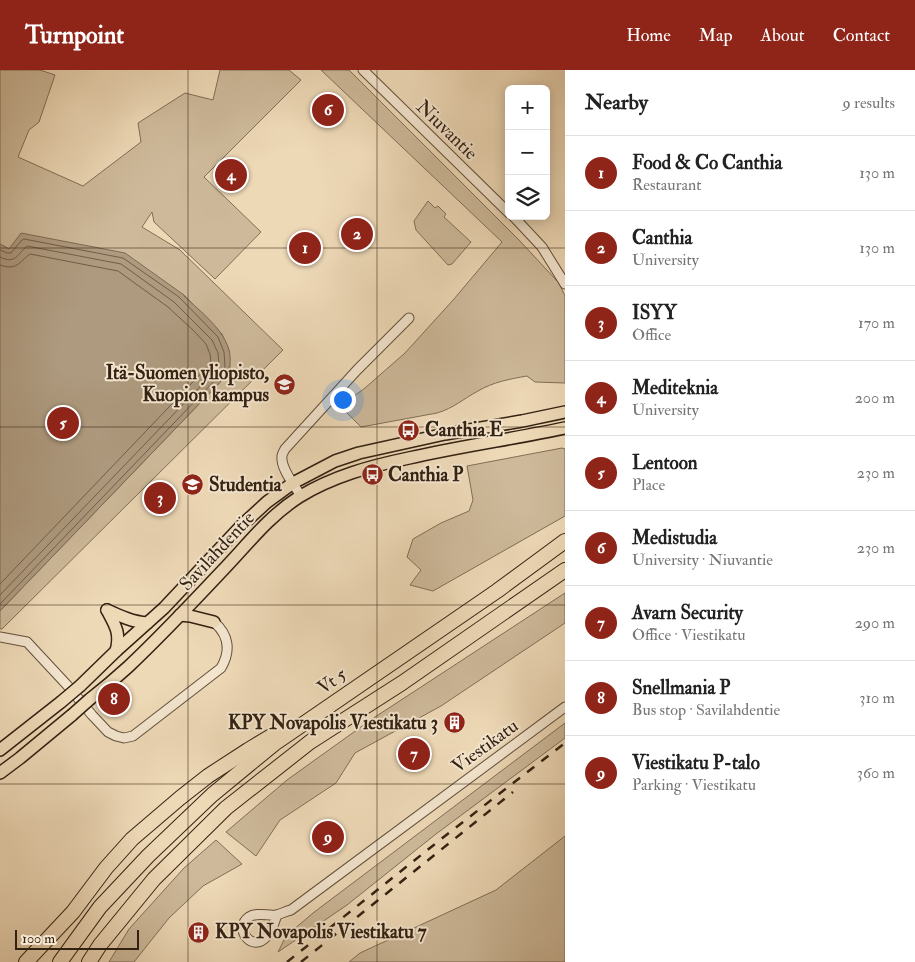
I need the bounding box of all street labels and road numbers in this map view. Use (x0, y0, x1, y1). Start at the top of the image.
street label: Niuvantie (411, 95, 483, 165)
street label: Savilahdentie (174, 506, 260, 596)
street label: Vt 5 (313, 662, 352, 700)
street label: Viestikatu (447, 714, 523, 778)

